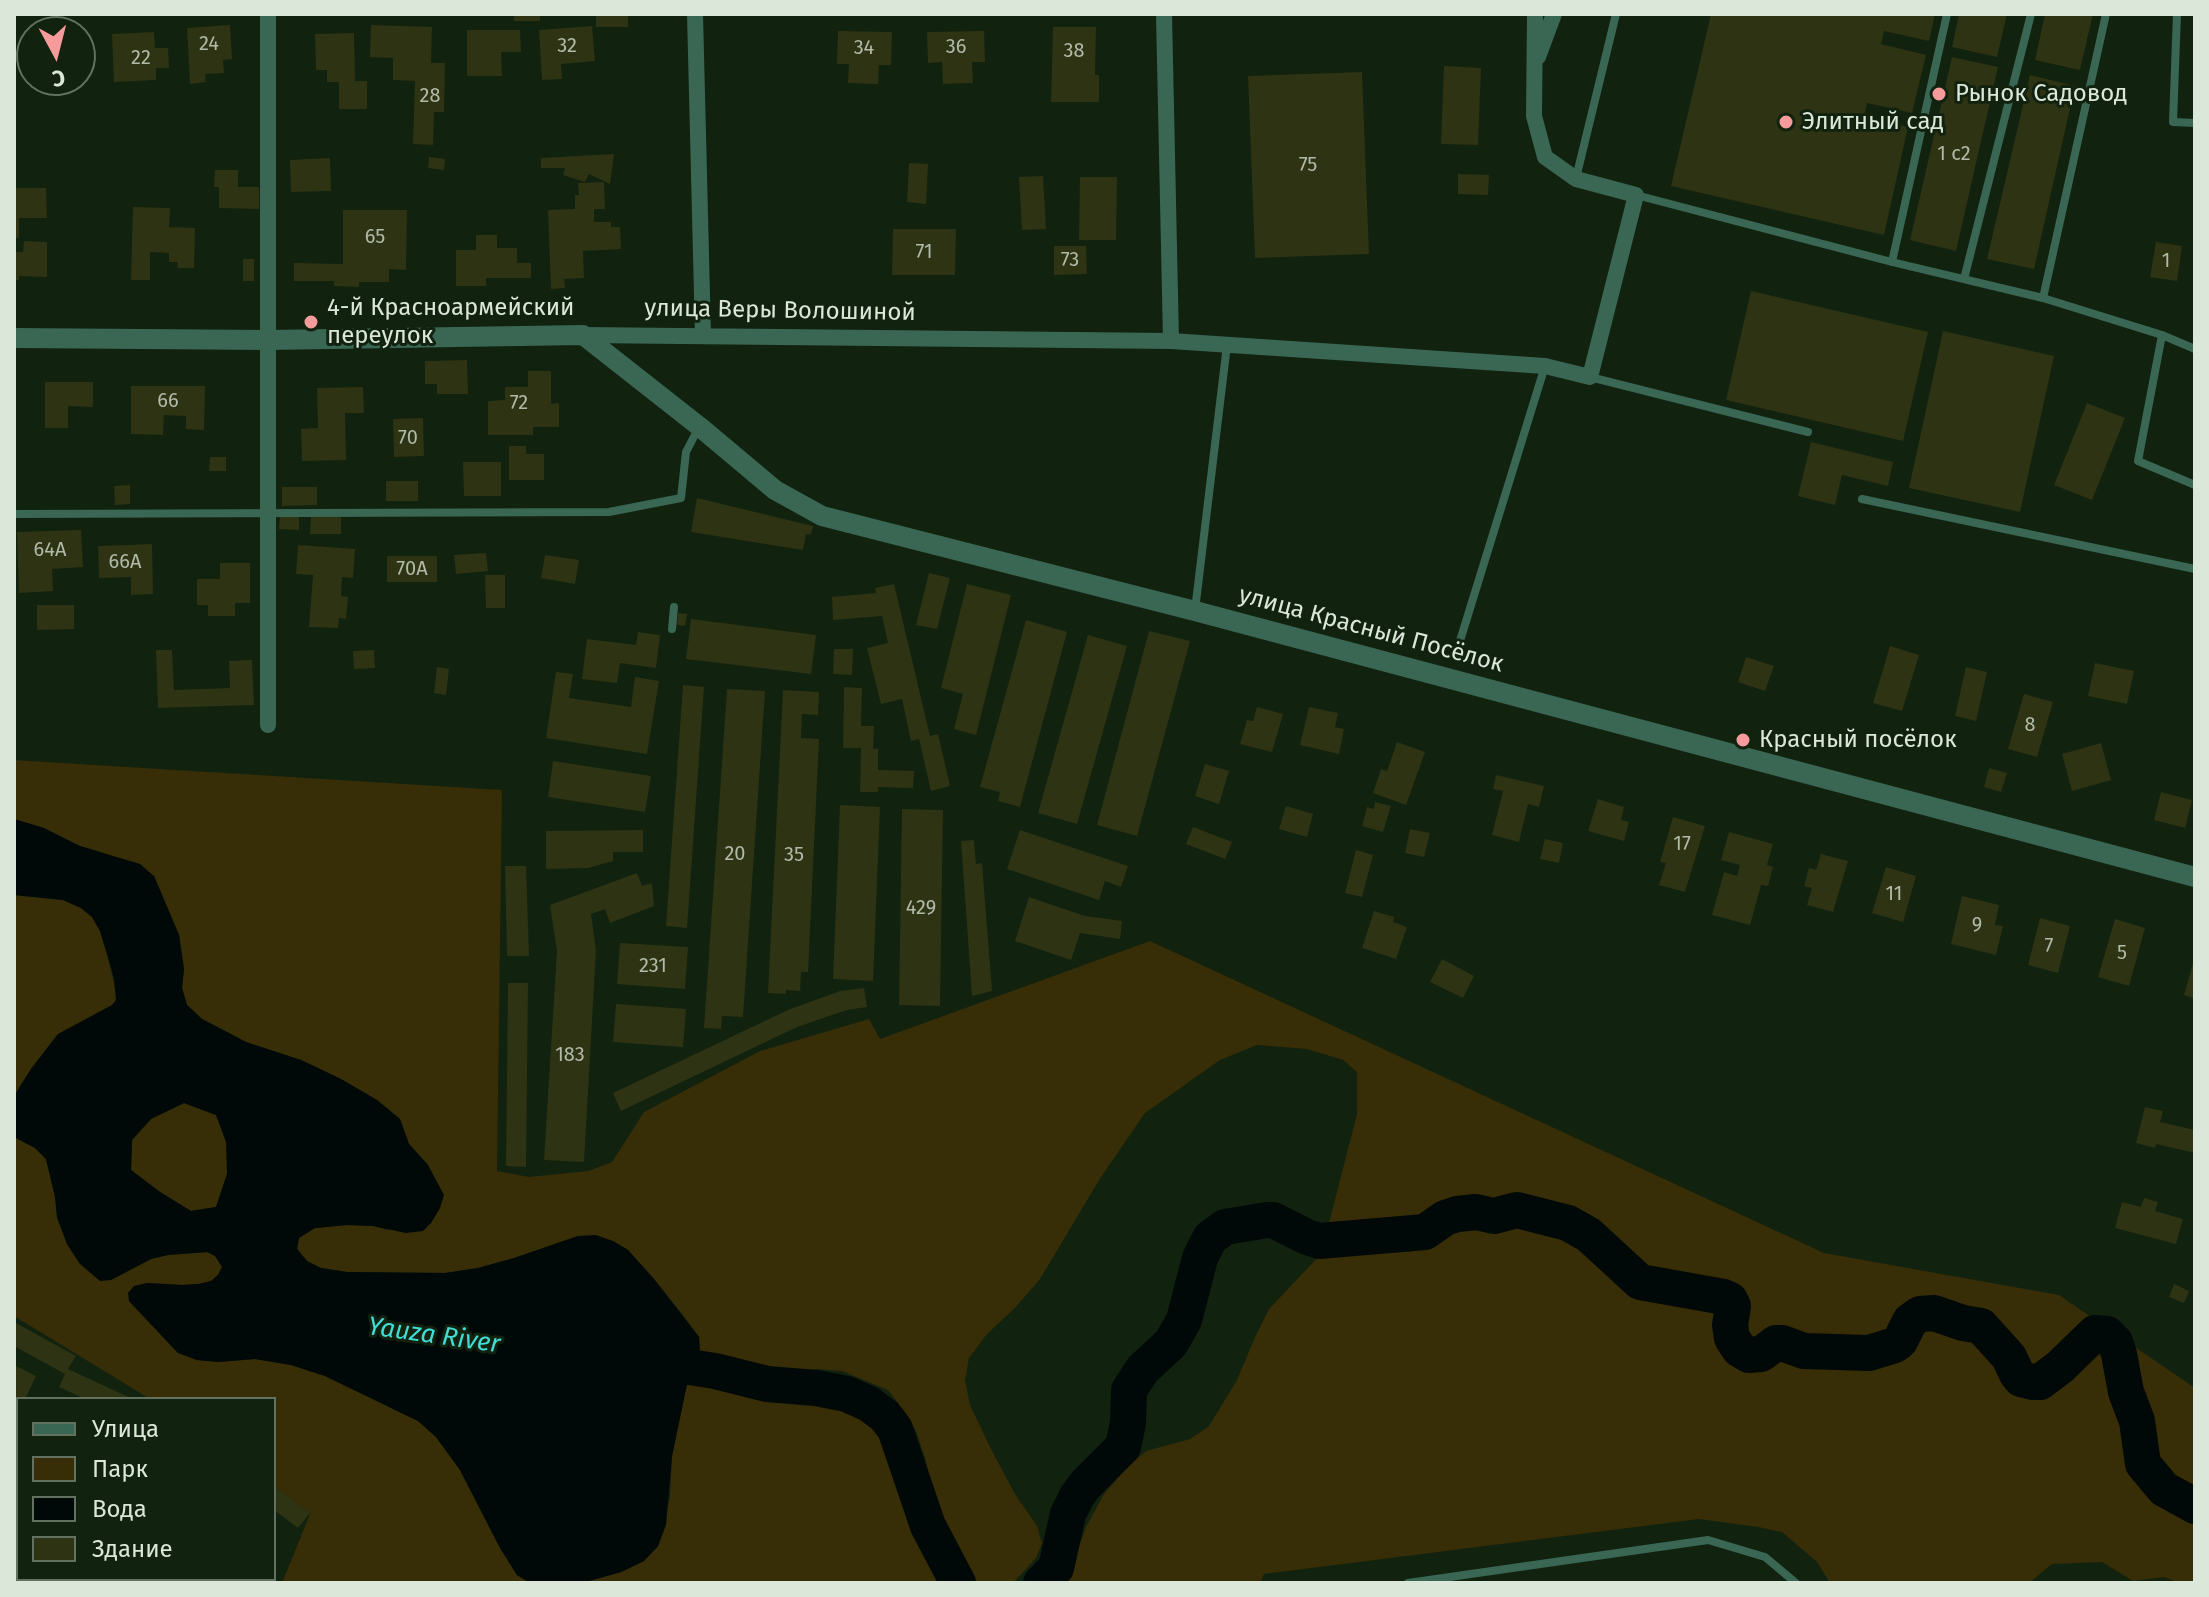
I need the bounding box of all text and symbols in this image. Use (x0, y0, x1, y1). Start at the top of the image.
north arrow (16, 16, 96, 96)
house number: 24 (199, 32, 219, 56)
house number: 32 (557, 34, 577, 58)
house number: 36 (946, 35, 966, 59)
house number: 34 (854, 36, 874, 60)
house number: 38 (1064, 39, 1084, 63)
house number: 22 (131, 46, 151, 70)
text: С (51, 64, 67, 93)
place label: Рынок Садовод (1955, 80, 2127, 108)
house number: 28 (420, 84, 440, 108)
marker: Рынок Садовод (1930, 85, 1948, 103)
place label: Элитный сад (1802, 108, 1944, 136)
marker: Элитный сад (1777, 113, 1795, 131)
house number: 1 с2 (1937, 142, 1971, 166)
house number: 75 (1299, 153, 1317, 177)
house number: 65 (365, 225, 385, 249)
house number: 71 (915, 240, 933, 264)
house number: 73 (1061, 248, 1079, 272)
house number: 1 (2162, 249, 2170, 273)
place label: 4-й Красноармейский переулок (327, 294, 575, 350)
street label: улица Веры Волошиной (644, 294, 916, 328)
marker: 4-й Красноармейский переулок (302, 313, 320, 331)
house number: 66 (157, 389, 179, 413)
house number: 72 (510, 391, 528, 415)
house number: 70 (398, 426, 418, 450)
house number: 64А (34, 538, 66, 562)
house number: 66А (109, 550, 141, 574)
house number: 70А (396, 557, 428, 581)
street label: улица Красный Посёлок (1235, 581, 1507, 679)
house number: 8 (2024, 713, 2036, 737)
place label: Красный посёлок (1759, 726, 1957, 754)
marker: Красный посёлок (1734, 731, 1752, 749)
house number: 17 (1673, 832, 1691, 856)
house number: 20 (724, 842, 746, 866)
house number: 35 (784, 843, 804, 867)
house number: 11 (1885, 882, 1903, 906)
house number: 429 (906, 896, 936, 920)
house number: 9 (1972, 913, 1982, 937)
house number: 7 (2045, 934, 2053, 958)
house number: 5 (2117, 941, 2127, 965)
house number: 231 (639, 954, 667, 978)
house number: 183 (555, 1043, 585, 1067)
water label: Yauza River (366, 1311, 502, 1361)
legend (16, 1397, 276, 1581)
text: Улица (92, 1415, 159, 1443)
text: Парк (92, 1455, 148, 1483)
text: Вода (92, 1495, 147, 1523)
text: Здание (92, 1535, 173, 1563)

